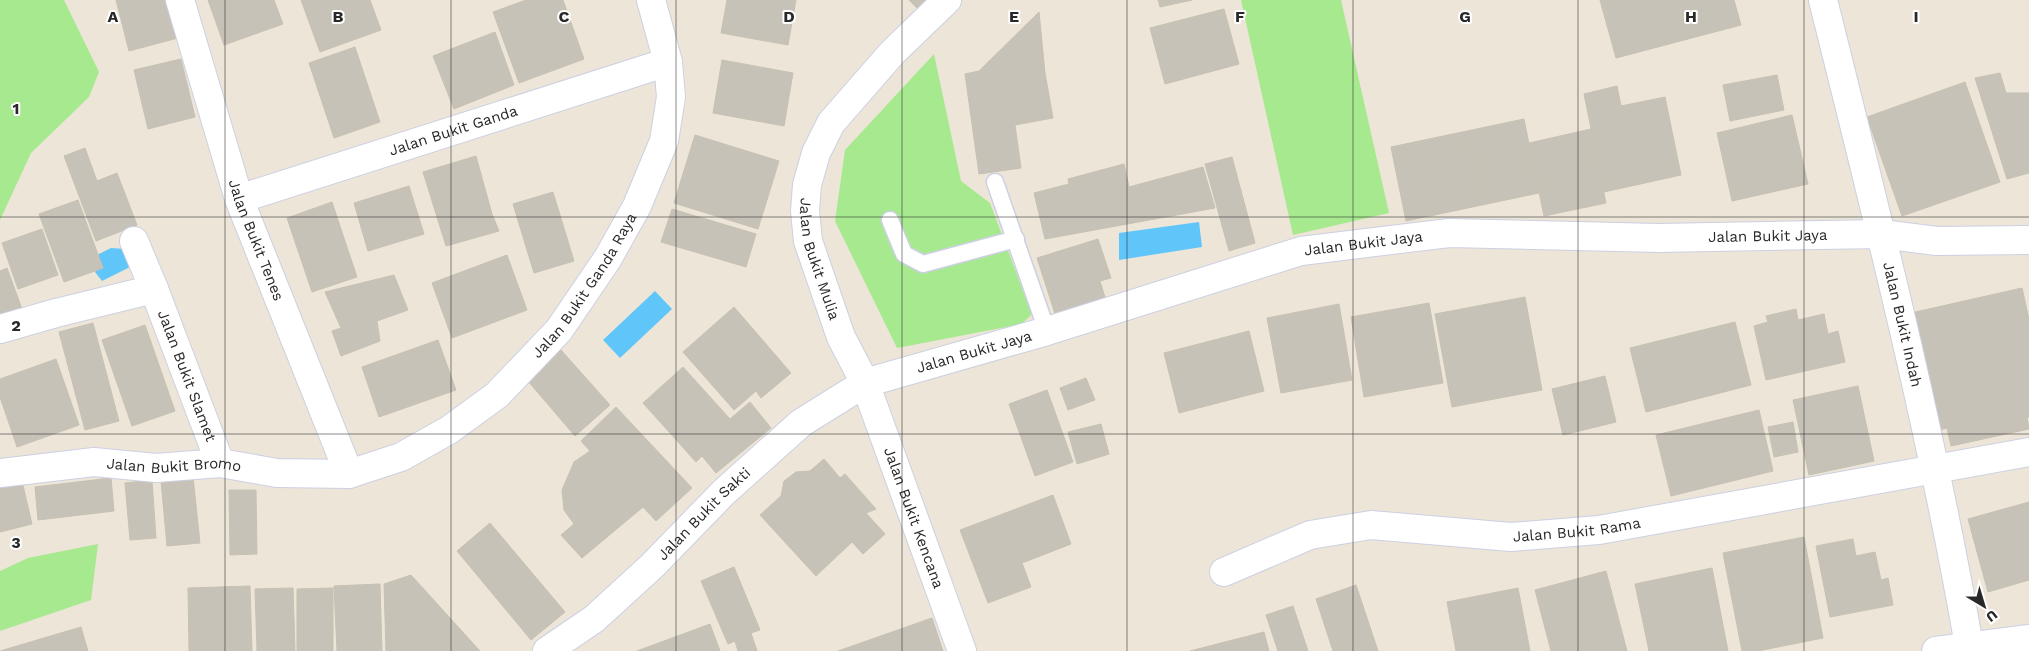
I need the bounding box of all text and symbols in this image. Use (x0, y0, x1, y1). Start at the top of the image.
text: A (108, 7, 119, 26)
text: B (333, 7, 344, 26)
text: C (559, 7, 570, 26)
text: D (783, 7, 795, 26)
text: E (1009, 7, 1019, 26)
text: F (1235, 7, 1245, 26)
text: G (1459, 7, 1471, 26)
text: H (1685, 7, 1697, 26)
text: I (1913, 7, 1919, 26)
text: 1 (13, 99, 19, 118)
street label: Jalan Bukit Ganda (387, 101, 520, 159)
street label: Jalan Bukit Tenes (225, 177, 288, 303)
street label: Jalan Bukit Mulia (796, 197, 844, 323)
street label: Jalan Bukit Ganda Raya (528, 209, 641, 362)
street label: Jalan Bukit Jaya (1708, 226, 1828, 246)
street label: Jalan Bukit Jaya (1303, 227, 1424, 260)
street label: Jalan Bukit Indah (1879, 260, 1926, 389)
street label: Jalan Bukit Slamet (154, 308, 220, 445)
text: 2 (11, 316, 21, 335)
street label: Jalan Bukit Jaya (914, 327, 1034, 377)
street label: Jalan Bukit Kencana (880, 445, 948, 591)
street label: Jalan Bukit Bromo (106, 454, 243, 477)
street label: Jalan Bukit Sakti (654, 464, 754, 564)
street label: Jalan Bukit Rama (1512, 514, 1642, 546)
text: 3 (11, 533, 21, 552)
north arrow (1959, 581, 2009, 631)
text: U (1983, 607, 2001, 626)

